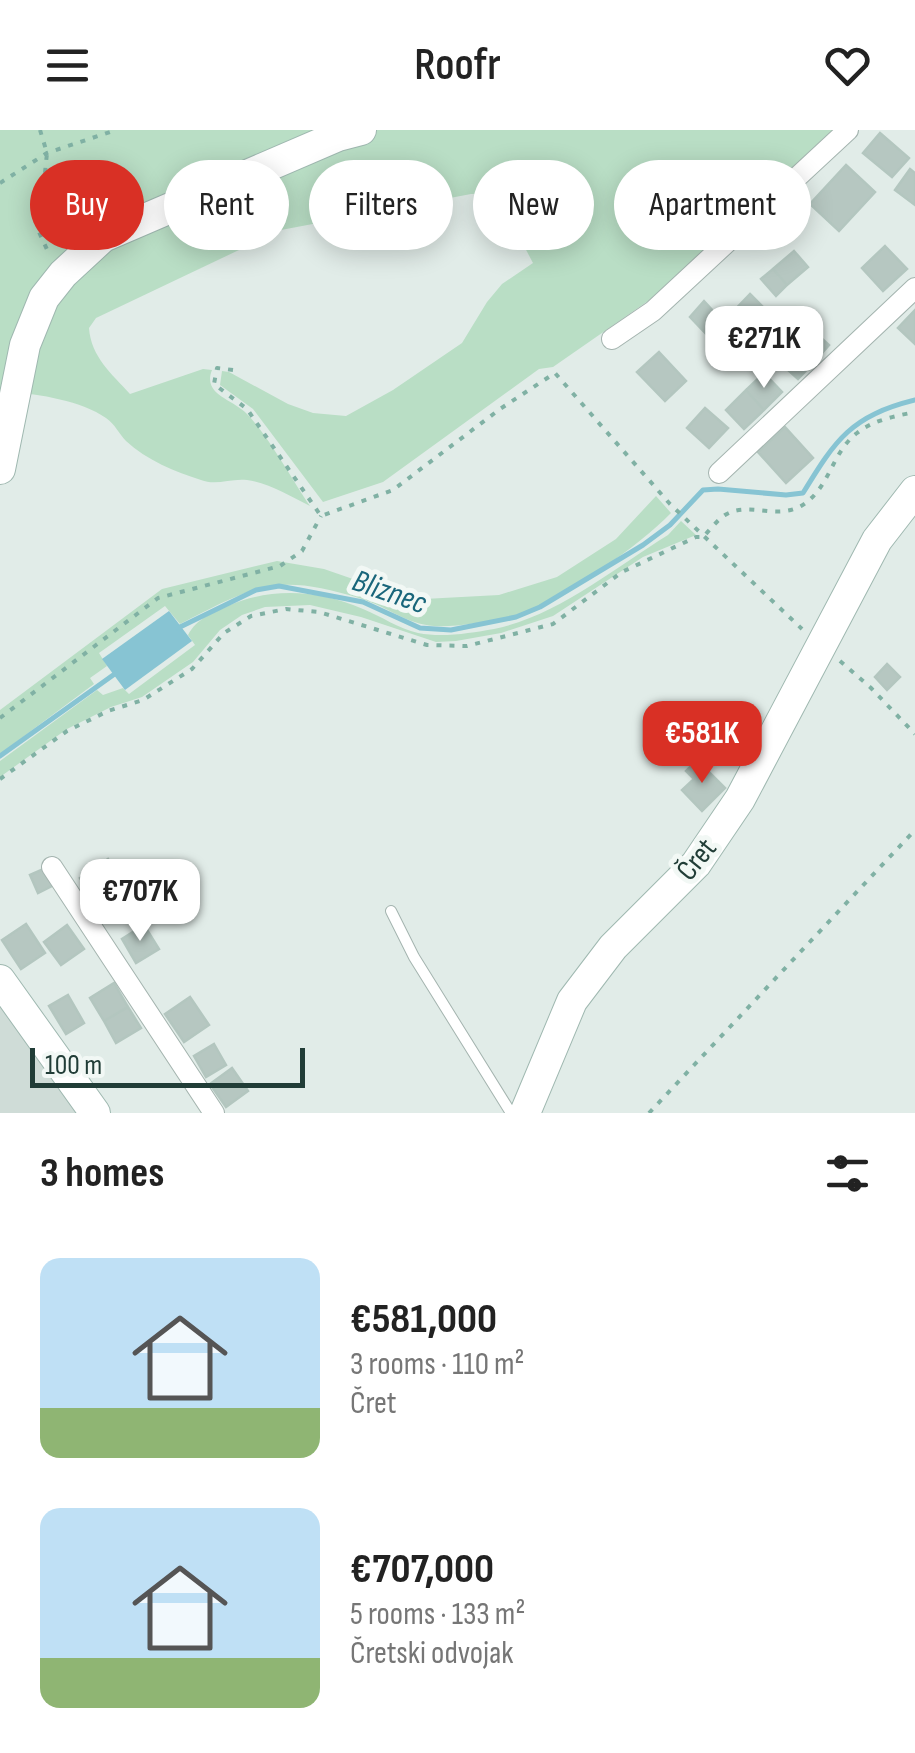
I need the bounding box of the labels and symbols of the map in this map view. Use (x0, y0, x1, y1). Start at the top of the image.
pin: €271K (694, 306, 834, 391)
water label: Bliznec (347, 562, 432, 623)
pin: €581K (632, 701, 772, 786)
street label: Čret (669, 831, 725, 888)
pin: €707K (70, 859, 210, 944)
scale bar (30, 1043, 305, 1088)

